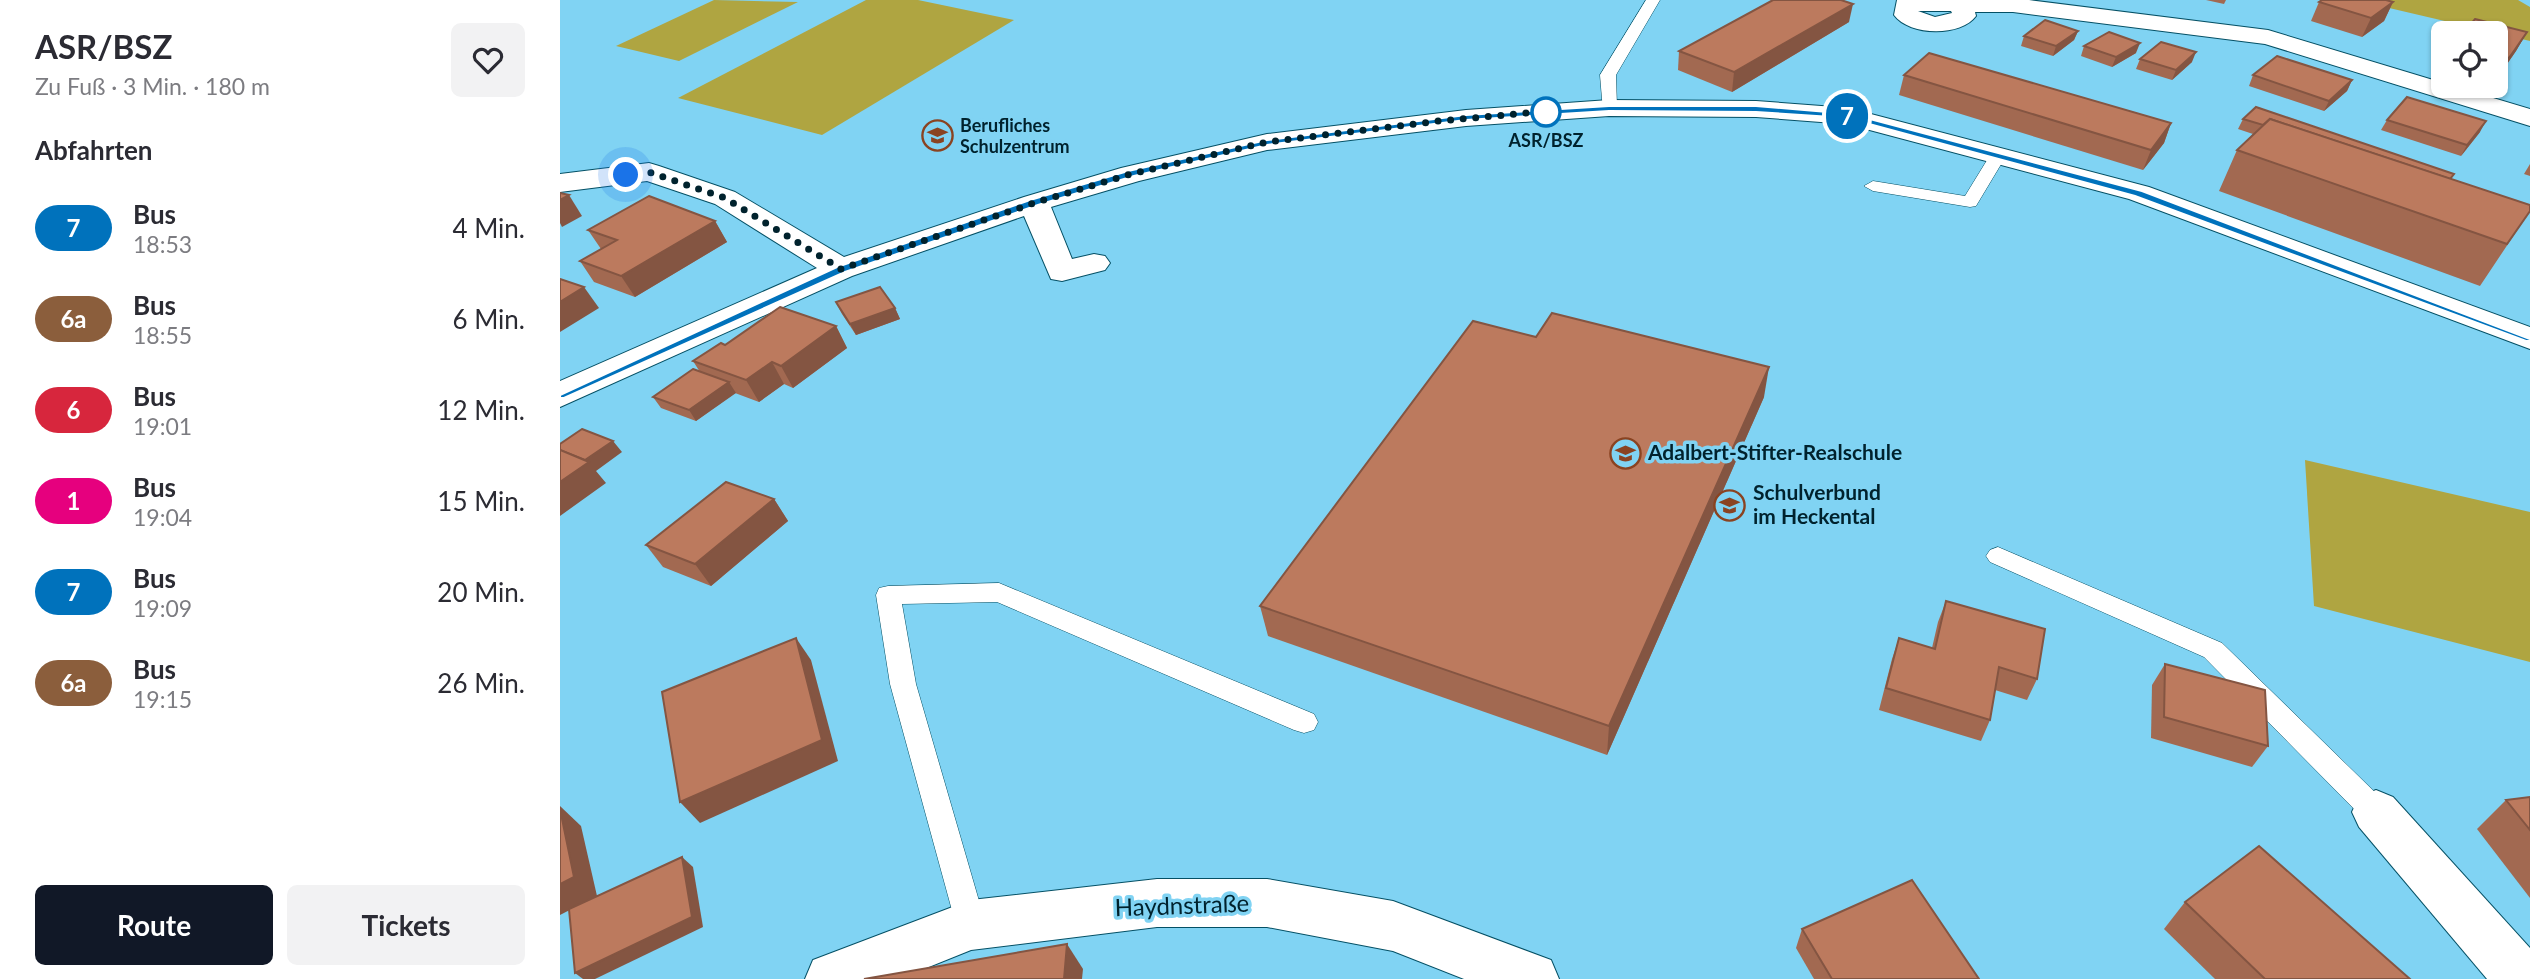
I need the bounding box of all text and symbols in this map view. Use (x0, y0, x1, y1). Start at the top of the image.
map controls (2431, 21, 2508, 98)
button: locate (2431, 21, 2508, 98)
button: heart (451, 23, 525, 97)
text: ASR/BSZ (35, 26, 172, 66)
text: Zu Fuß · 3 Min. · 180 m (35, 72, 270, 100)
line badge: 7 (1824, 93, 1870, 139)
marker: ASR/BSZ (1531, 97, 1561, 127)
text: 7 (1840, 101, 1854, 130)
place label: Berufliches Schulzentrum (960, 114, 1070, 157)
school or university icon: Berufliches Schulzentrum (920, 119, 954, 153)
place label: ASR/BSZ (1508, 129, 1584, 151)
text: Abfahrten (35, 134, 153, 166)
your location (608, 157, 643, 192)
text: Bus (133, 198, 176, 230)
text: 4 Min. (452, 212, 525, 244)
text: 7 (67, 213, 80, 242)
text: 18:53 (133, 230, 192, 258)
text: Bus (133, 289, 176, 321)
text: 6 Min. (452, 303, 525, 335)
text: 6a (60, 304, 87, 333)
text: 18:55 (133, 321, 192, 349)
text: Bus (133, 380, 176, 412)
text: 12 Min. (437, 394, 525, 426)
text: 6 (67, 395, 80, 424)
text: 19:01 (133, 412, 192, 440)
school or university icon: Adalbert-Stifter-Realschule (1608, 436, 1642, 470)
place label: Adalbert-Stifter-Realschule (1647, 439, 1902, 464)
text: Bus (133, 471, 176, 503)
place label: Schulverbund im Heckental (1753, 479, 1881, 528)
text: 15 Min. (437, 485, 525, 517)
text: 1 (67, 486, 80, 515)
school or university icon: Schulverbund im Heckental (1713, 488, 1747, 522)
text: 19:04 (133, 503, 192, 531)
text: Bus (133, 562, 176, 594)
text: 20 Min. (437, 576, 525, 608)
text: 7 (67, 577, 80, 606)
text: 19:09 (133, 594, 192, 622)
text: Bus (133, 653, 176, 685)
text: 26 Min. (437, 667, 525, 699)
text: 6a (60, 668, 87, 697)
text: 19:15 (133, 685, 192, 713)
button: Route (35, 885, 273, 965)
button: Tickets (287, 885, 525, 965)
street label: Haydnstraße (1114, 888, 1250, 921)

